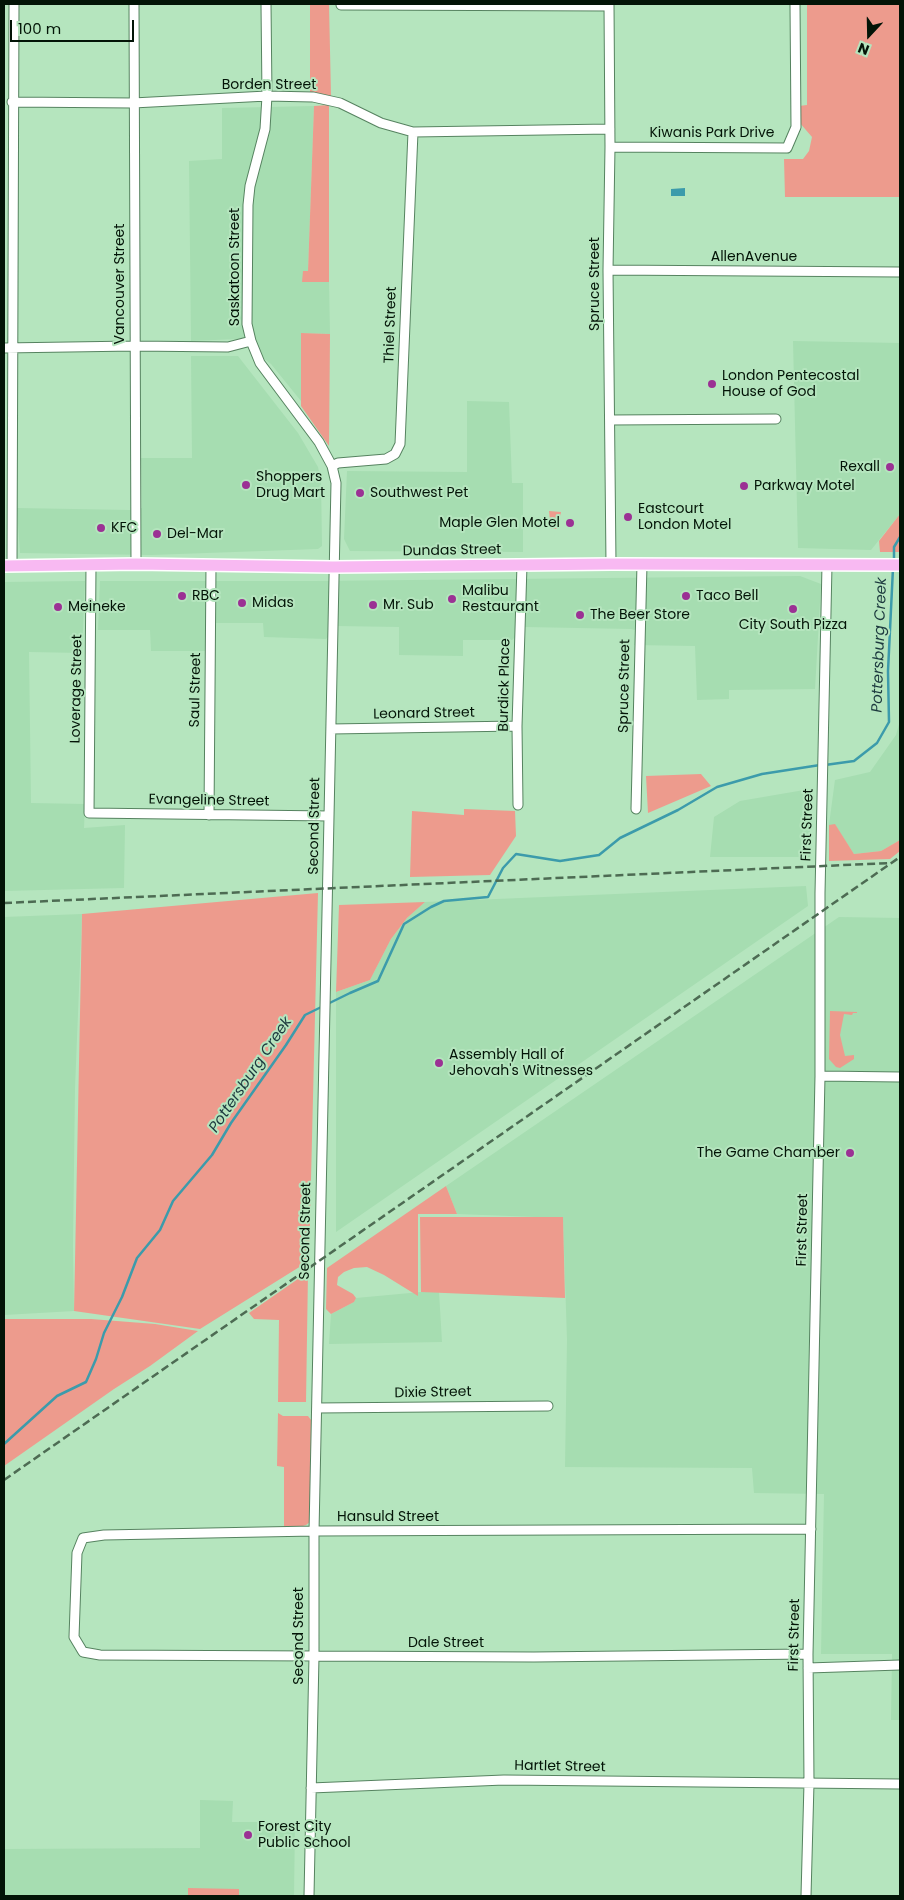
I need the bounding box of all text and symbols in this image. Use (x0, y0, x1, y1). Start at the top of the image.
scale bar (12, 10, 136, 42)
north arrow (844, 10, 894, 60)
text: 100 m (18, 18, 61, 39)
text: N (855, 38, 872, 60)
street label: Borden Street (222, 77, 316, 93)
street label: Kiwanis Park Drive (649, 125, 775, 141)
street label: Saskatoon Street (227, 208, 243, 326)
street label: Vancouver Street (112, 224, 128, 344)
street label: Spruce Street (587, 237, 603, 331)
street label: AllenAvenue (711, 249, 797, 265)
street label: Thiel Street (381, 286, 401, 364)
place label: London Pentecostal House of God (722, 368, 859, 401)
marker: London Pentecostal House of God (706, 378, 718, 390)
place label: Rexall (840, 459, 880, 475)
marker: Rexall (884, 461, 896, 473)
place label: Shoppers Drug Mart (256, 469, 325, 502)
place label: Parkway Motel (754, 478, 855, 494)
marker: Shoppers Drug Mart (240, 479, 252, 491)
marker: Parkway Motel (738, 480, 750, 492)
place label: Southwest Pet (370, 485, 468, 501)
marker: Southwest Pet (354, 487, 366, 499)
place label: Eastcourt London Motel (638, 501, 731, 534)
marker: Eastcourt London Motel (622, 511, 634, 523)
place label: Maple Glen Motel (439, 515, 560, 531)
marker: Maple Glen Motel (564, 517, 576, 529)
place label: KFC (111, 520, 137, 536)
marker: KFC (95, 522, 107, 534)
place label: Del-Mar (167, 526, 223, 542)
marker: Del-Mar (151, 528, 163, 540)
street label: Dundas Street (402, 542, 502, 560)
water label: Pottersburg Creek (869, 577, 891, 713)
place label: Malibu Restaurant (462, 583, 539, 616)
place label: RBC (192, 588, 220, 604)
place label: Taco Bell (696, 588, 758, 604)
marker: RBC (176, 590, 188, 602)
marker: Taco Bell (680, 590, 692, 602)
marker: Malibu Restaurant (446, 593, 458, 605)
place label: Midas (252, 595, 294, 611)
marker: Midas (236, 597, 248, 609)
place label: Mr. Sub (383, 597, 434, 613)
place label: Meineke (68, 599, 126, 615)
marker: Mr. Sub (367, 599, 379, 611)
marker: Meineke (52, 601, 64, 613)
marker: City South Pizza (787, 603, 799, 615)
place label: The Beer Store (590, 607, 690, 623)
marker: The Beer Store (574, 609, 586, 621)
place label: City South Pizza (739, 617, 847, 633)
street label: Loverage Street (68, 634, 86, 744)
street label: Burdick Place (496, 638, 514, 732)
street label: Spruce Street (616, 639, 634, 733)
street label: Saul Street (187, 652, 205, 728)
street label: Leonard Street (373, 705, 475, 723)
street label: Second Street (306, 777, 324, 875)
street label: First Street (798, 788, 818, 862)
street label: Evangeline Street (148, 792, 270, 810)
water label: Pottersburg Creek (206, 1014, 296, 1136)
place label: Assembly Hall of Jehovah's Witnesses (449, 1047, 593, 1080)
marker: Assembly Hall of Jehovah's Witnesses (433, 1057, 445, 1069)
place label: The Game Chamber (697, 1145, 840, 1161)
marker: The Game Chamber (844, 1147, 856, 1159)
street label: Second Street (297, 1182, 315, 1280)
street label: First Street (794, 1193, 812, 1267)
street label: Dixie Street (394, 1384, 472, 1402)
street label: Hansuld Street (337, 1509, 439, 1525)
street label: Second Street (291, 1587, 307, 1685)
street label: First Street (786, 1598, 804, 1672)
street label: Dale Street (408, 1635, 484, 1651)
street label: Hartlet Street (514, 1758, 606, 1776)
place label: Forest City Public School (258, 1819, 351, 1851)
marker: Forest City Public School (242, 1829, 254, 1841)

